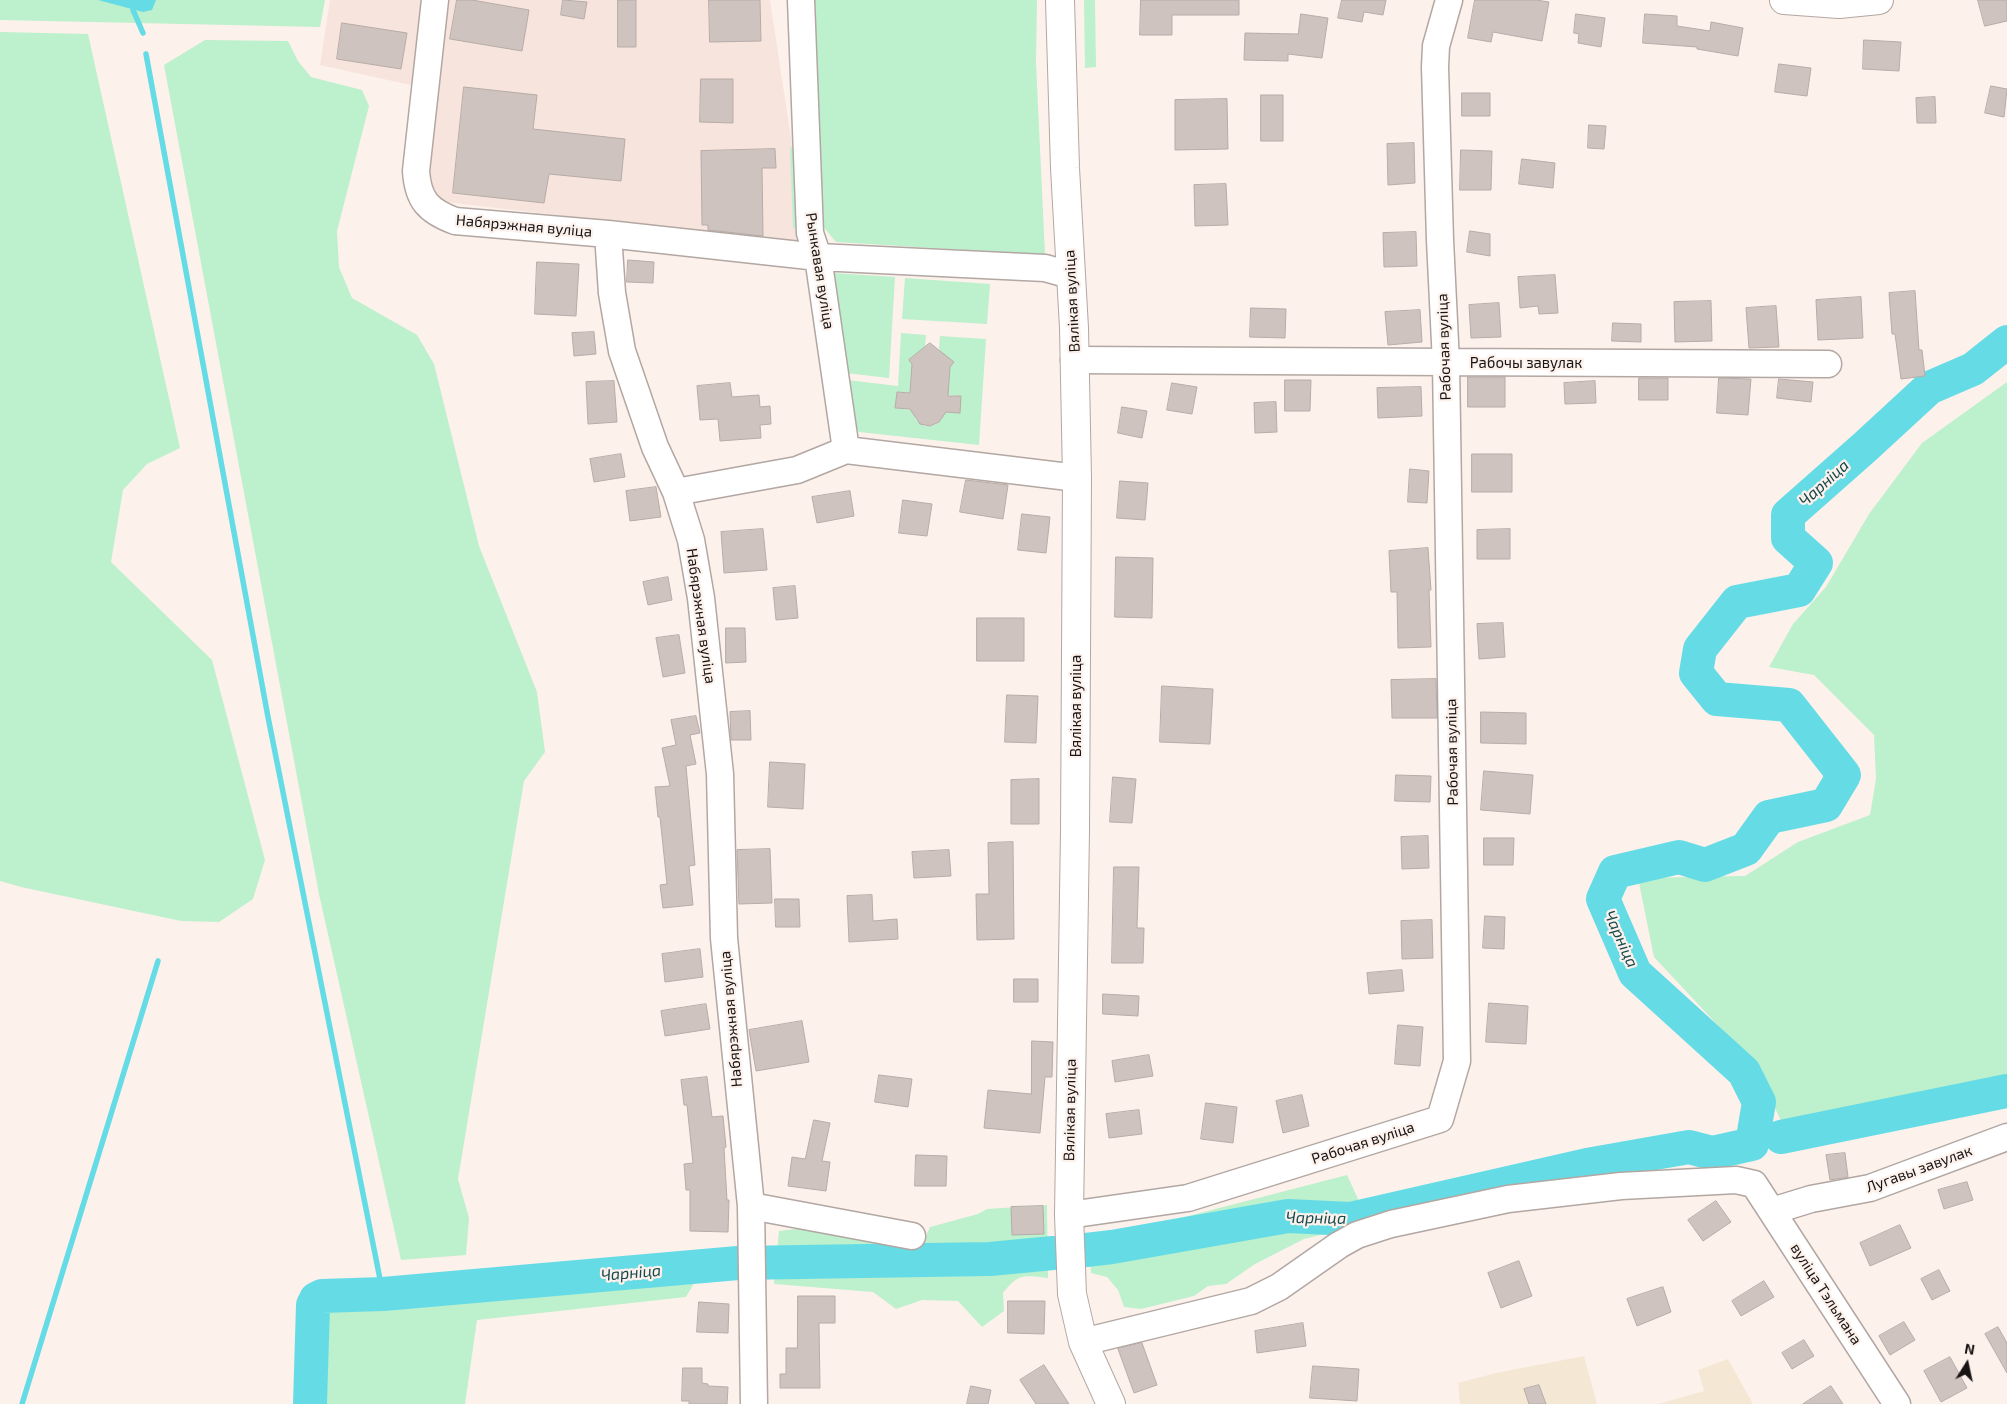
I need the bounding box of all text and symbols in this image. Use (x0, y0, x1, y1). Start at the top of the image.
street label: Набярэжная вуліца (455, 211, 593, 241)
street label: Рынкавая вуліца (802, 211, 838, 331)
street label: Вялікая вуліца (1060, 249, 1084, 353)
street label: Рабочая вуліца (1433, 293, 1455, 401)
street label: Рабочы завулак (1470, 354, 1582, 372)
water label: Чарніца (1795, 456, 1853, 510)
street label: Набярэжная вуліца (683, 547, 719, 685)
street label: Вялікая вуліца (1067, 655, 1085, 757)
street label: Рабочая вуліца (1442, 698, 1462, 806)
water label: Чарніца (1600, 908, 1642, 970)
street label: Набярэжная вуліца (716, 950, 746, 1088)
street label: Вялікая вуліца (1060, 1059, 1080, 1161)
street label: Рабочая вуліца (1309, 1118, 1417, 1168)
street label: Лугавы завулак (1863, 1141, 1975, 1197)
water label: Чарніца (1286, 1208, 1346, 1228)
street label: вуліца Тэльмана (1787, 1240, 1865, 1348)
water label: Чарніца (600, 1261, 662, 1285)
north arrow (1942, 1339, 1992, 1389)
text: N (1963, 1339, 1976, 1358)

